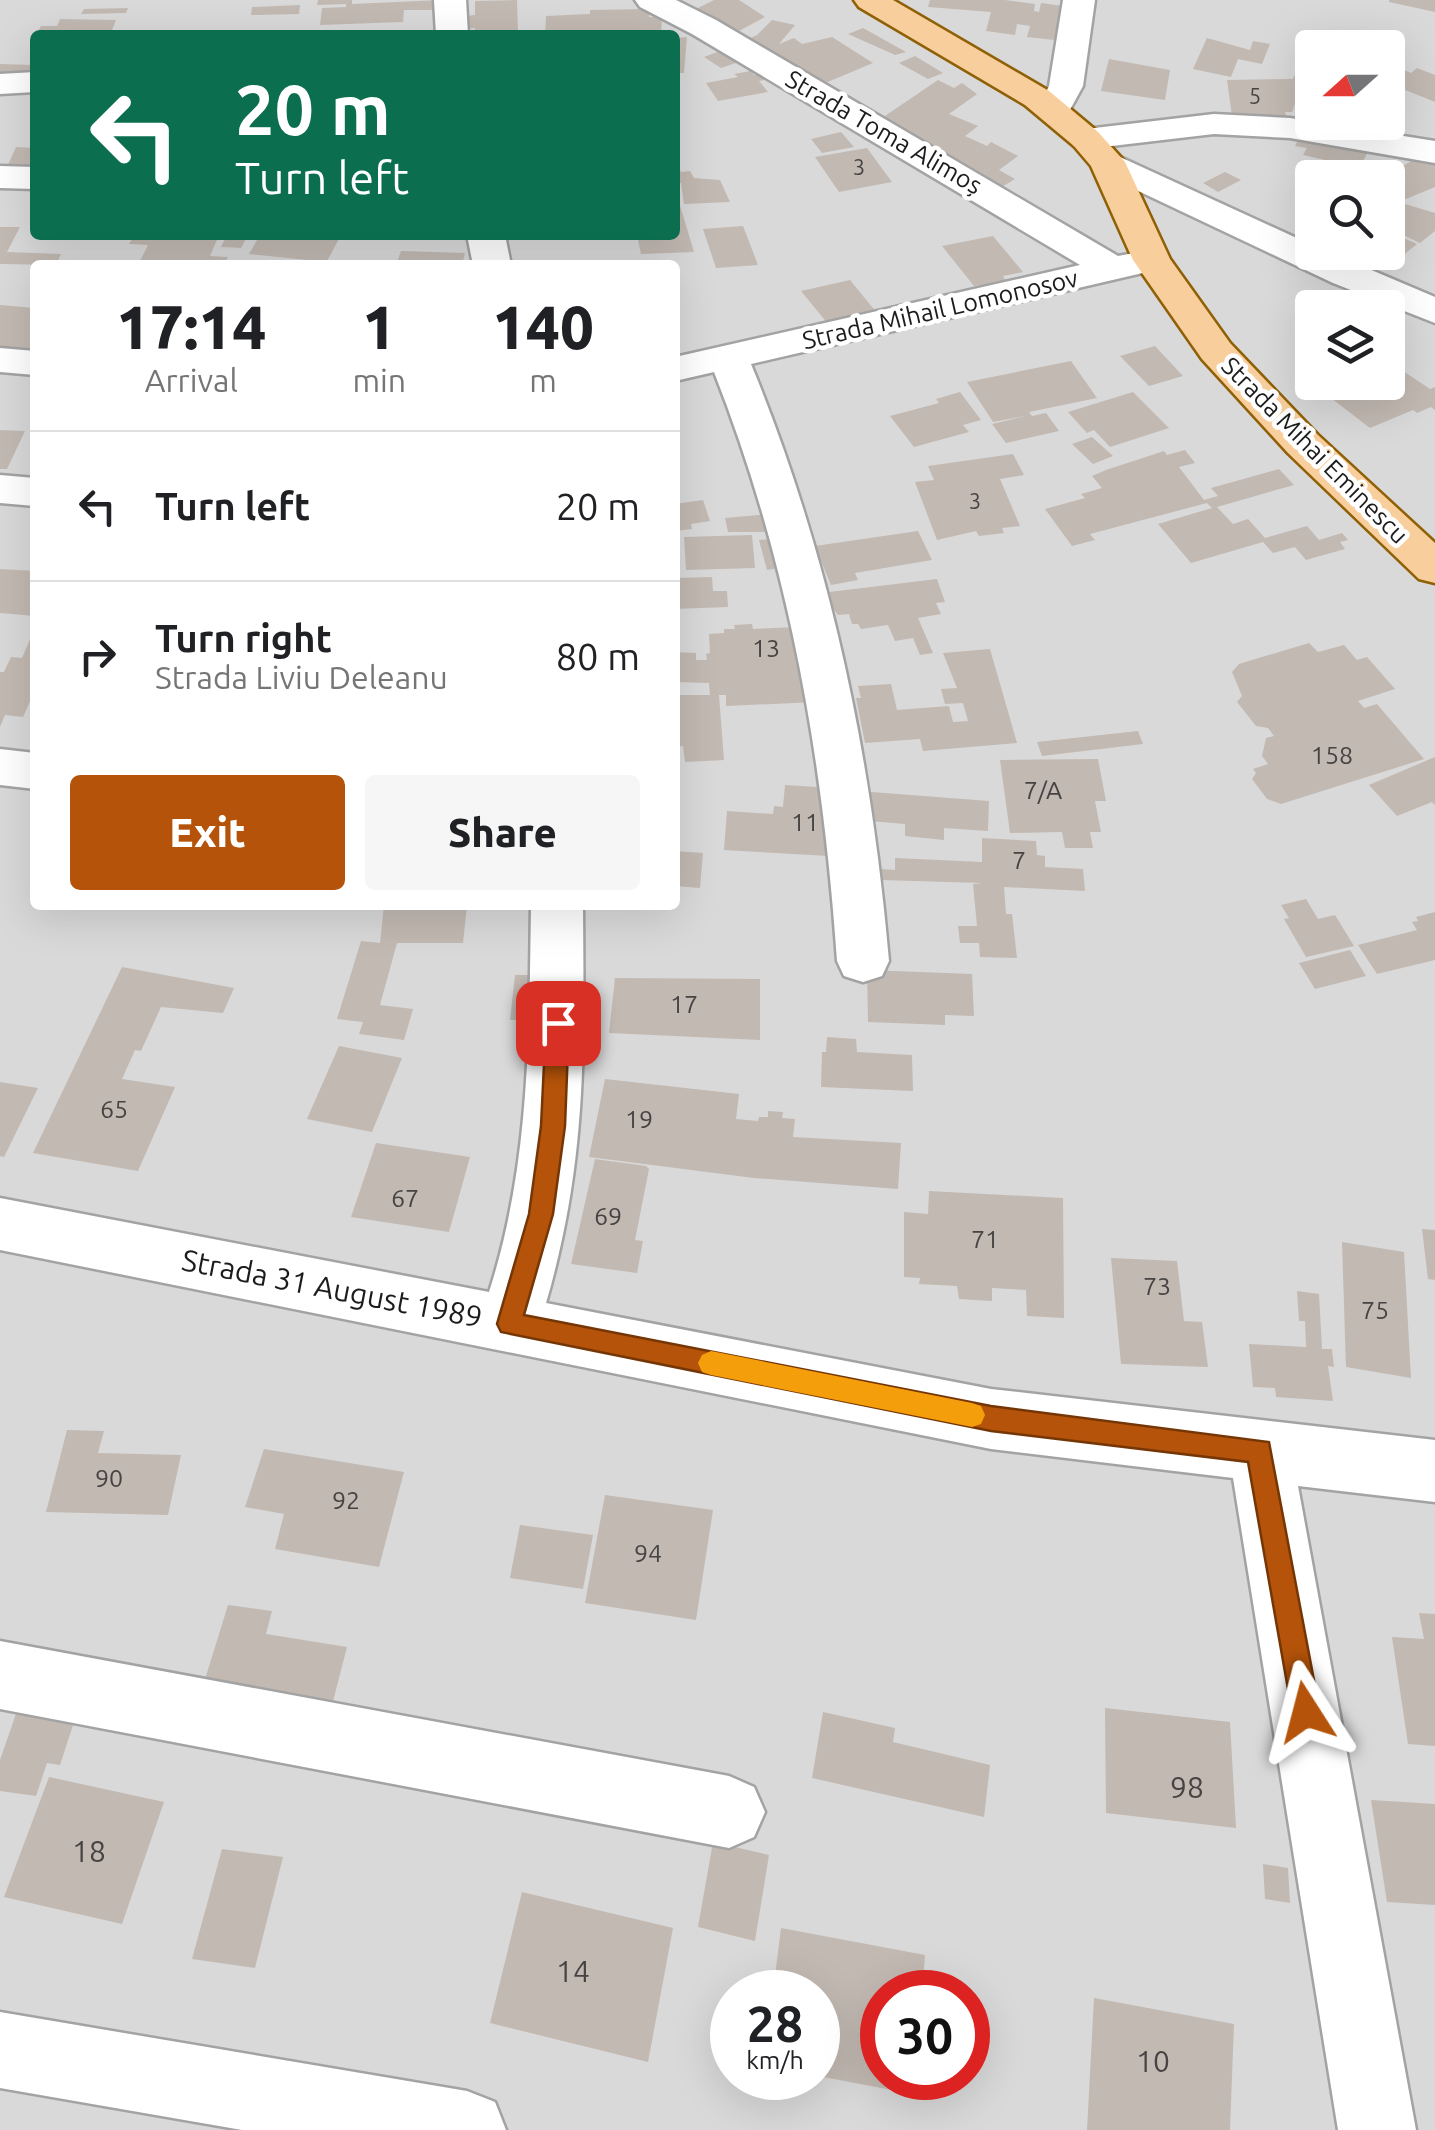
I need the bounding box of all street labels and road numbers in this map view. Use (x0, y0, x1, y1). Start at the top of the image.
street label: Strada Toma Alimoș (781, 64, 987, 200)
street label: Strada Mihail Lomonosov (800, 264, 1080, 354)
street label: Strada Mihai Eminescu (1216, 351, 1414, 549)
street label: Strada 31 August 1989 (179, 1242, 485, 1334)

